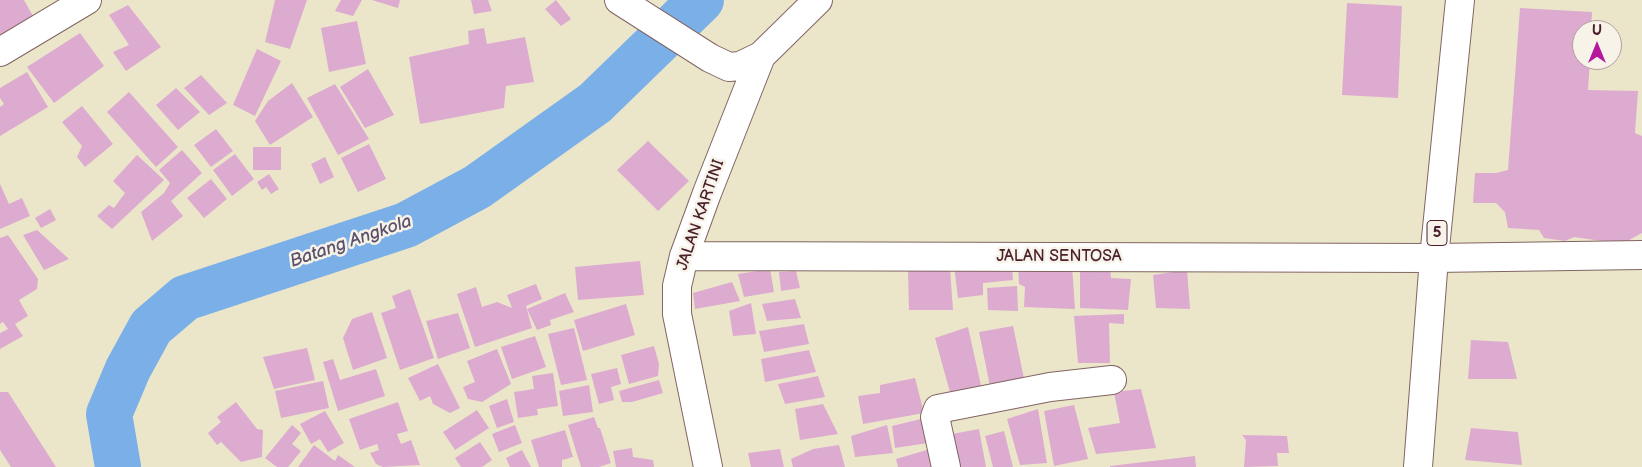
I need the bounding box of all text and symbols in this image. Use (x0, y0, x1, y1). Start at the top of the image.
north arrow (1572, 20, 1622, 70)
text: U (1592, 22, 1602, 39)
street label: JALAN KARTINI (673, 157, 729, 273)
water label: Batang Angkola (287, 211, 415, 273)
road number: 5 (1427, 220, 1447, 246)
street label: JALAN SENTOSA (996, 247, 1122, 267)

